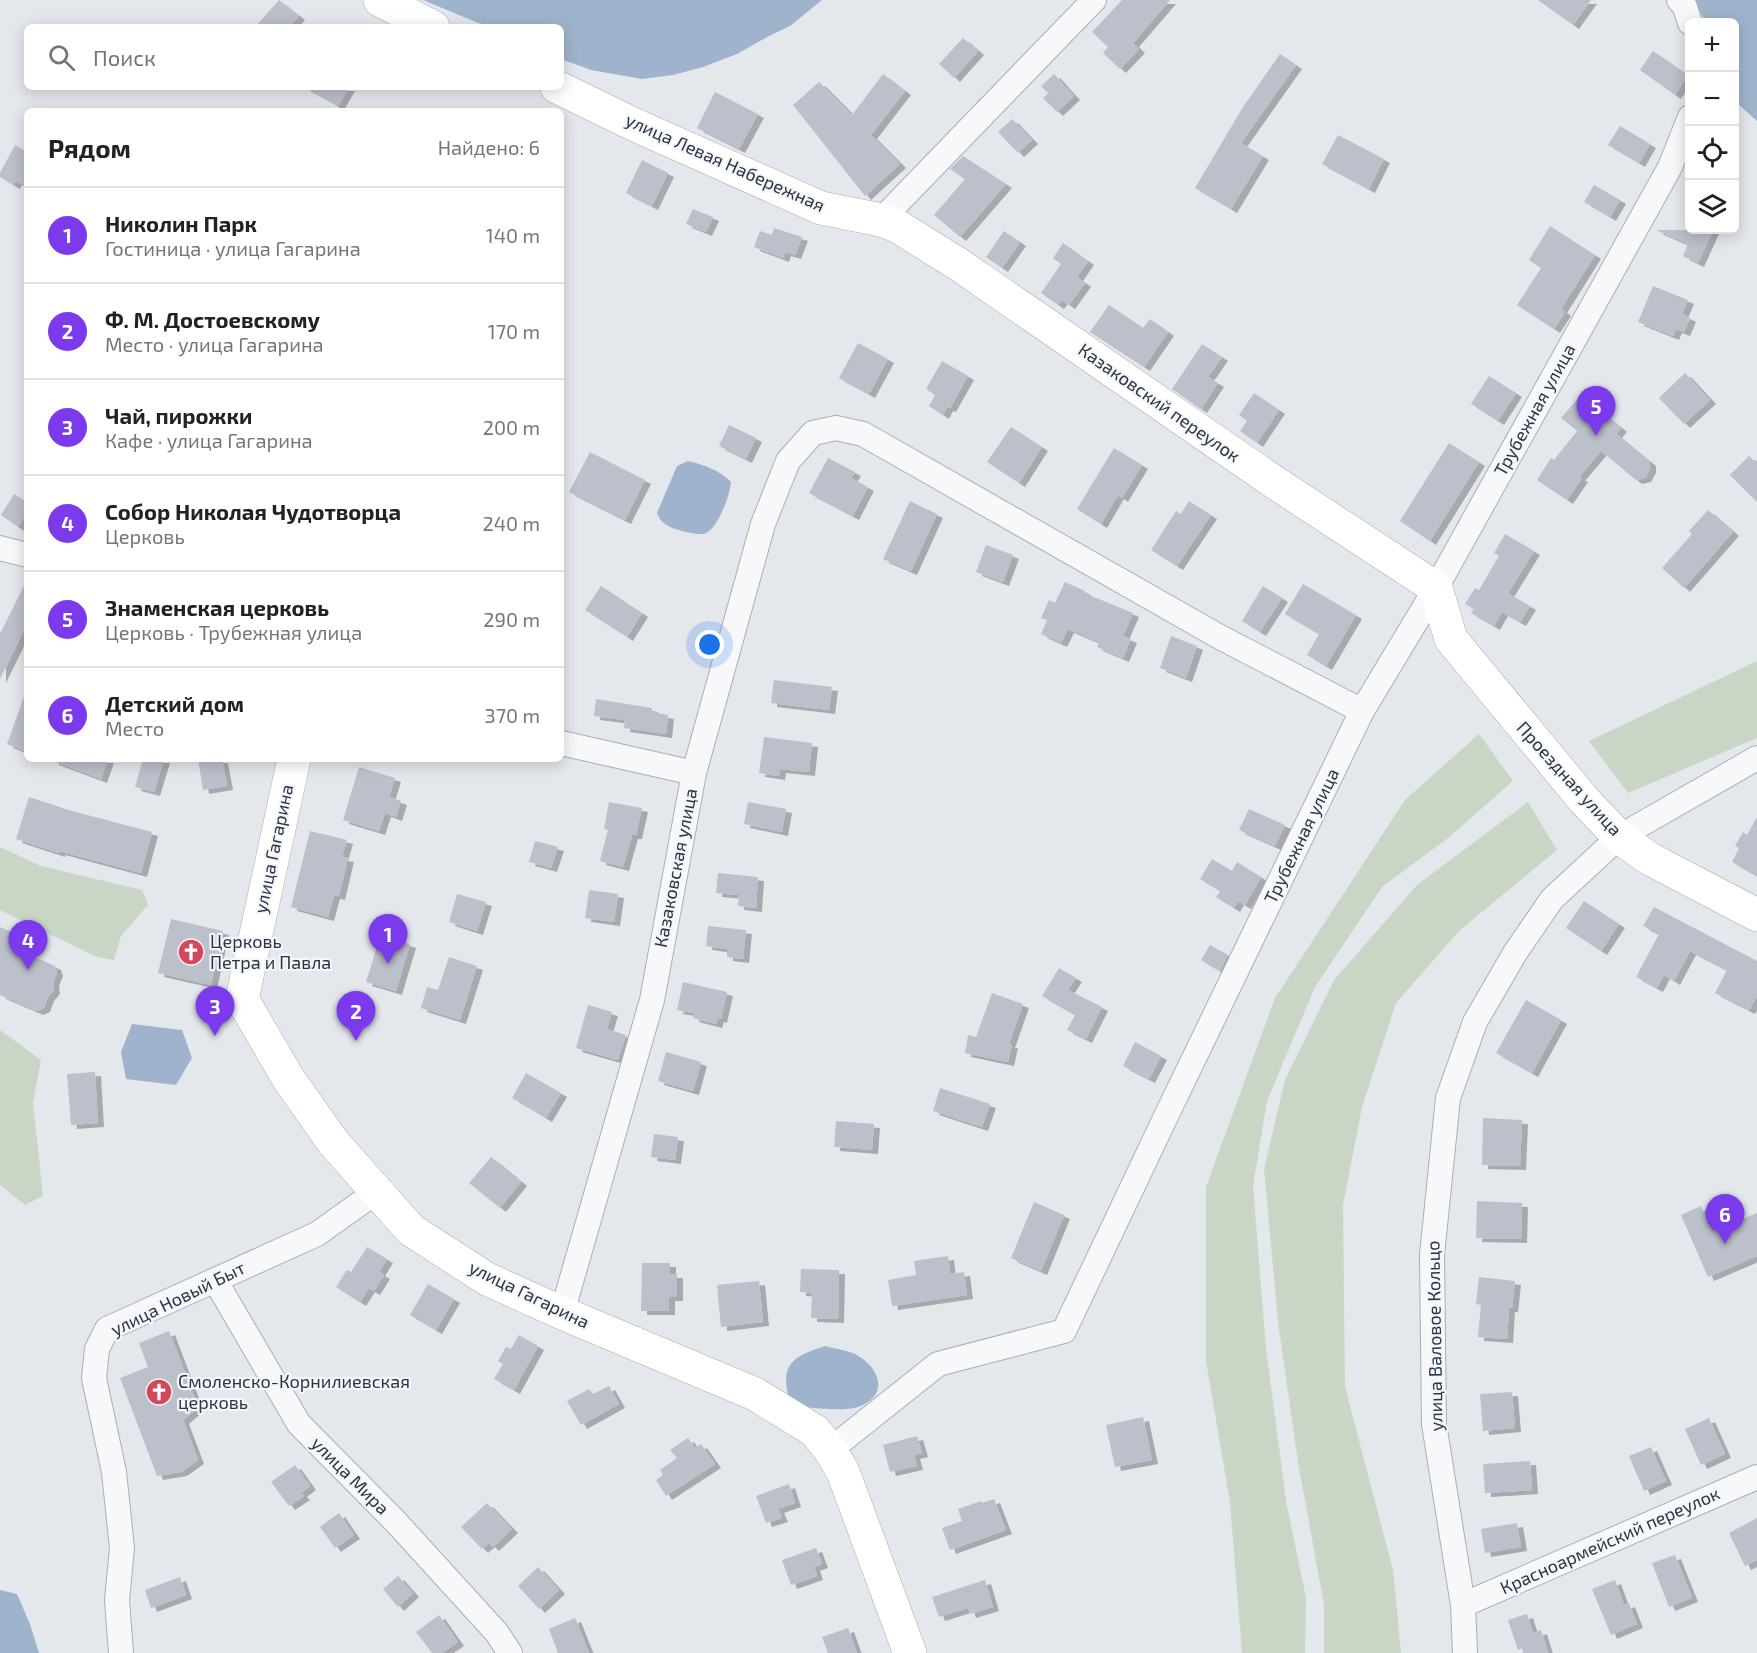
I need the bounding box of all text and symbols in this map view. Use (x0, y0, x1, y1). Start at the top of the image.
map controls (1685, 18, 1739, 234)
button: + (1685, 18, 1739, 72)
search box (24, 24, 564, 90)
icon: search (45, 41, 78, 74)
text: Поиск (93, 44, 156, 70)
button: − (1685, 72, 1739, 126)
street label: улица Левая Набережная (622, 108, 829, 216)
button: locate (1685, 126, 1739, 180)
text: Рядом (48, 132, 131, 163)
text: Найдено: 6 (438, 135, 540, 159)
button: layers (1685, 180, 1739, 234)
text: Николин Парк (105, 210, 257, 236)
text: 1 (63, 223, 72, 247)
text: 140 m (486, 223, 540, 247)
text: Гостиница · улица Гагарина (105, 236, 361, 260)
text: Ф. М. Достоевскому (105, 306, 320, 332)
text: 2 (62, 319, 73, 343)
text: 170 m (488, 319, 540, 343)
text: Место · улица Гагарина (105, 332, 324, 356)
street label: Казаковский переулок (1075, 338, 1245, 467)
street label: Трубежная улица (1489, 340, 1580, 479)
pin: 5 (1576, 386, 1616, 436)
text: Чай, пирожки (105, 402, 252, 428)
text: 3 (62, 415, 73, 439)
text: 200 m (483, 415, 540, 439)
text: Кафе · улица Гагарина (105, 428, 313, 452)
text: Собор Николая Чудотворца (105, 498, 401, 524)
text: 4 (61, 511, 74, 535)
text: 240 m (482, 511, 540, 535)
text: Церковь (105, 524, 185, 548)
text: Знаменская церковь (105, 594, 329, 620)
text: 5 (62, 607, 73, 631)
text: 290 m (483, 607, 540, 631)
text: Церковь · Трубежная улица (105, 620, 362, 644)
your location (695, 630, 724, 659)
text: Детский дом (105, 690, 244, 716)
text: 6 (62, 703, 73, 727)
text: 370 m (485, 703, 540, 727)
text: Место (105, 716, 164, 740)
street label: Проездная улица (1513, 717, 1627, 840)
street label: Трубежная улица (1259, 764, 1343, 907)
street label: улица Гагарина (249, 782, 297, 915)
street label: Казаковская улица (649, 786, 701, 949)
pin: 1 (368, 914, 408, 964)
pin: 4 (9, 920, 48, 970)
place label: Церковь Петра и Павла (210, 930, 331, 973)
church icon: Церковь Петра и Павла (176, 937, 206, 967)
pin: 3 (196, 986, 234, 1036)
pin: 2 (336, 992, 376, 1041)
pin: 6 (1706, 1194, 1744, 1244)
street label: улица Валовое Кольцо (1421, 1240, 1447, 1432)
street label: улица Гагарина (466, 1255, 593, 1333)
street label: улица Новый Быт (107, 1256, 248, 1340)
place label: Смоленско-Корнилиевская церковь (178, 1370, 410, 1413)
church icon: Смоленско-Корнилиевская церковь (144, 1377, 174, 1407)
street label: улица Мира (307, 1432, 394, 1519)
street label: Красноармейский переулок (1496, 1482, 1723, 1599)

